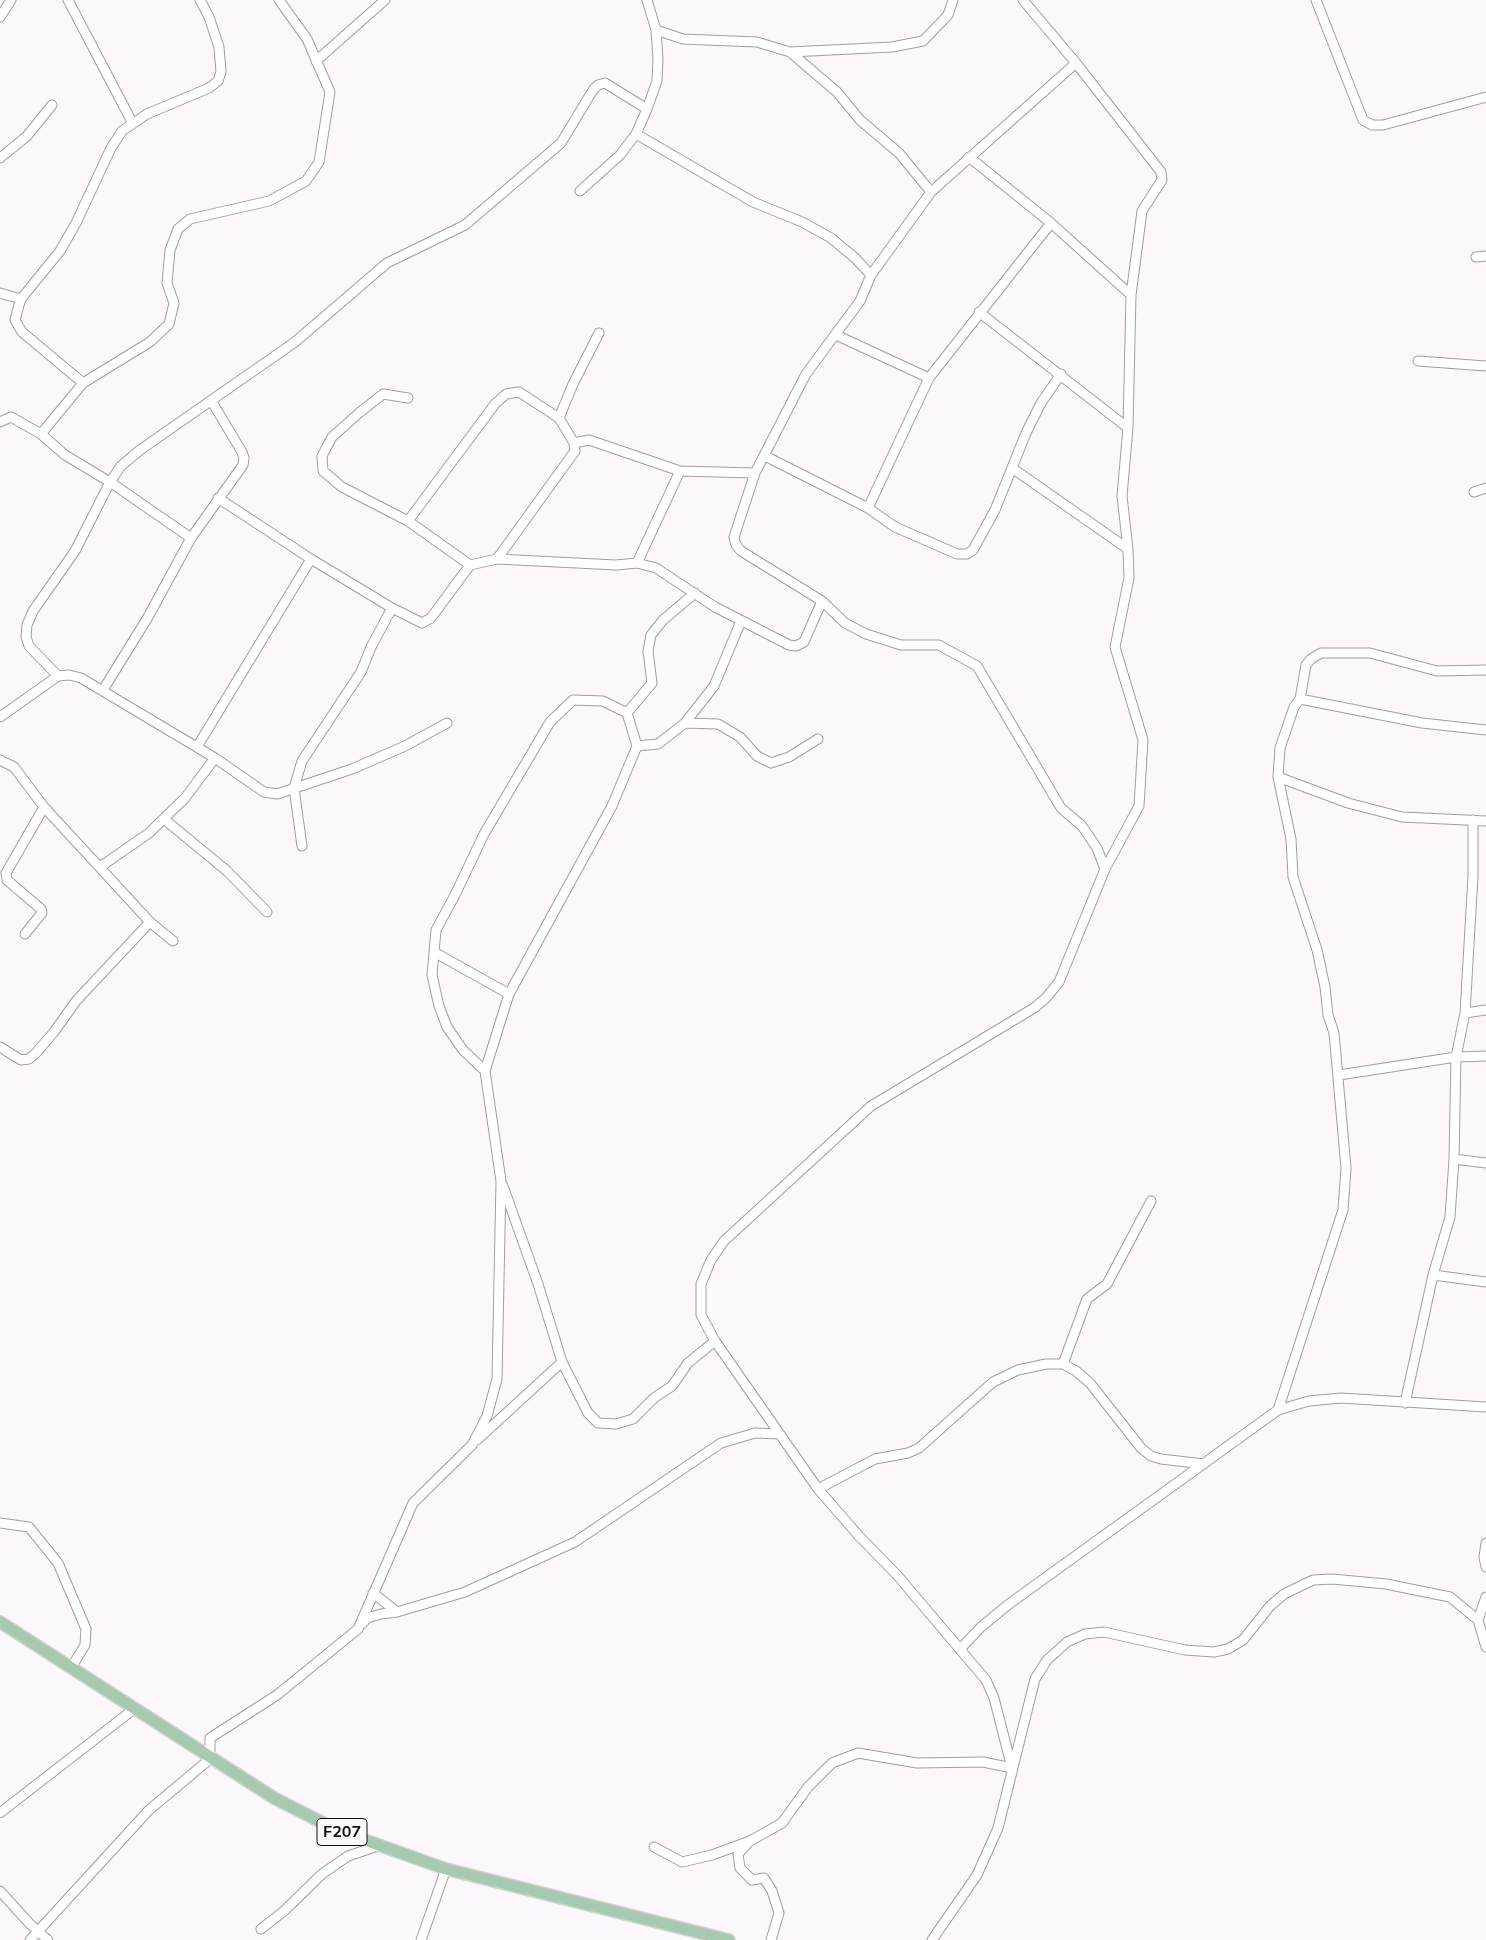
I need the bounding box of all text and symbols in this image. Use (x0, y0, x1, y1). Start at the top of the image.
road number: F207 (317, 1818, 367, 1845)

